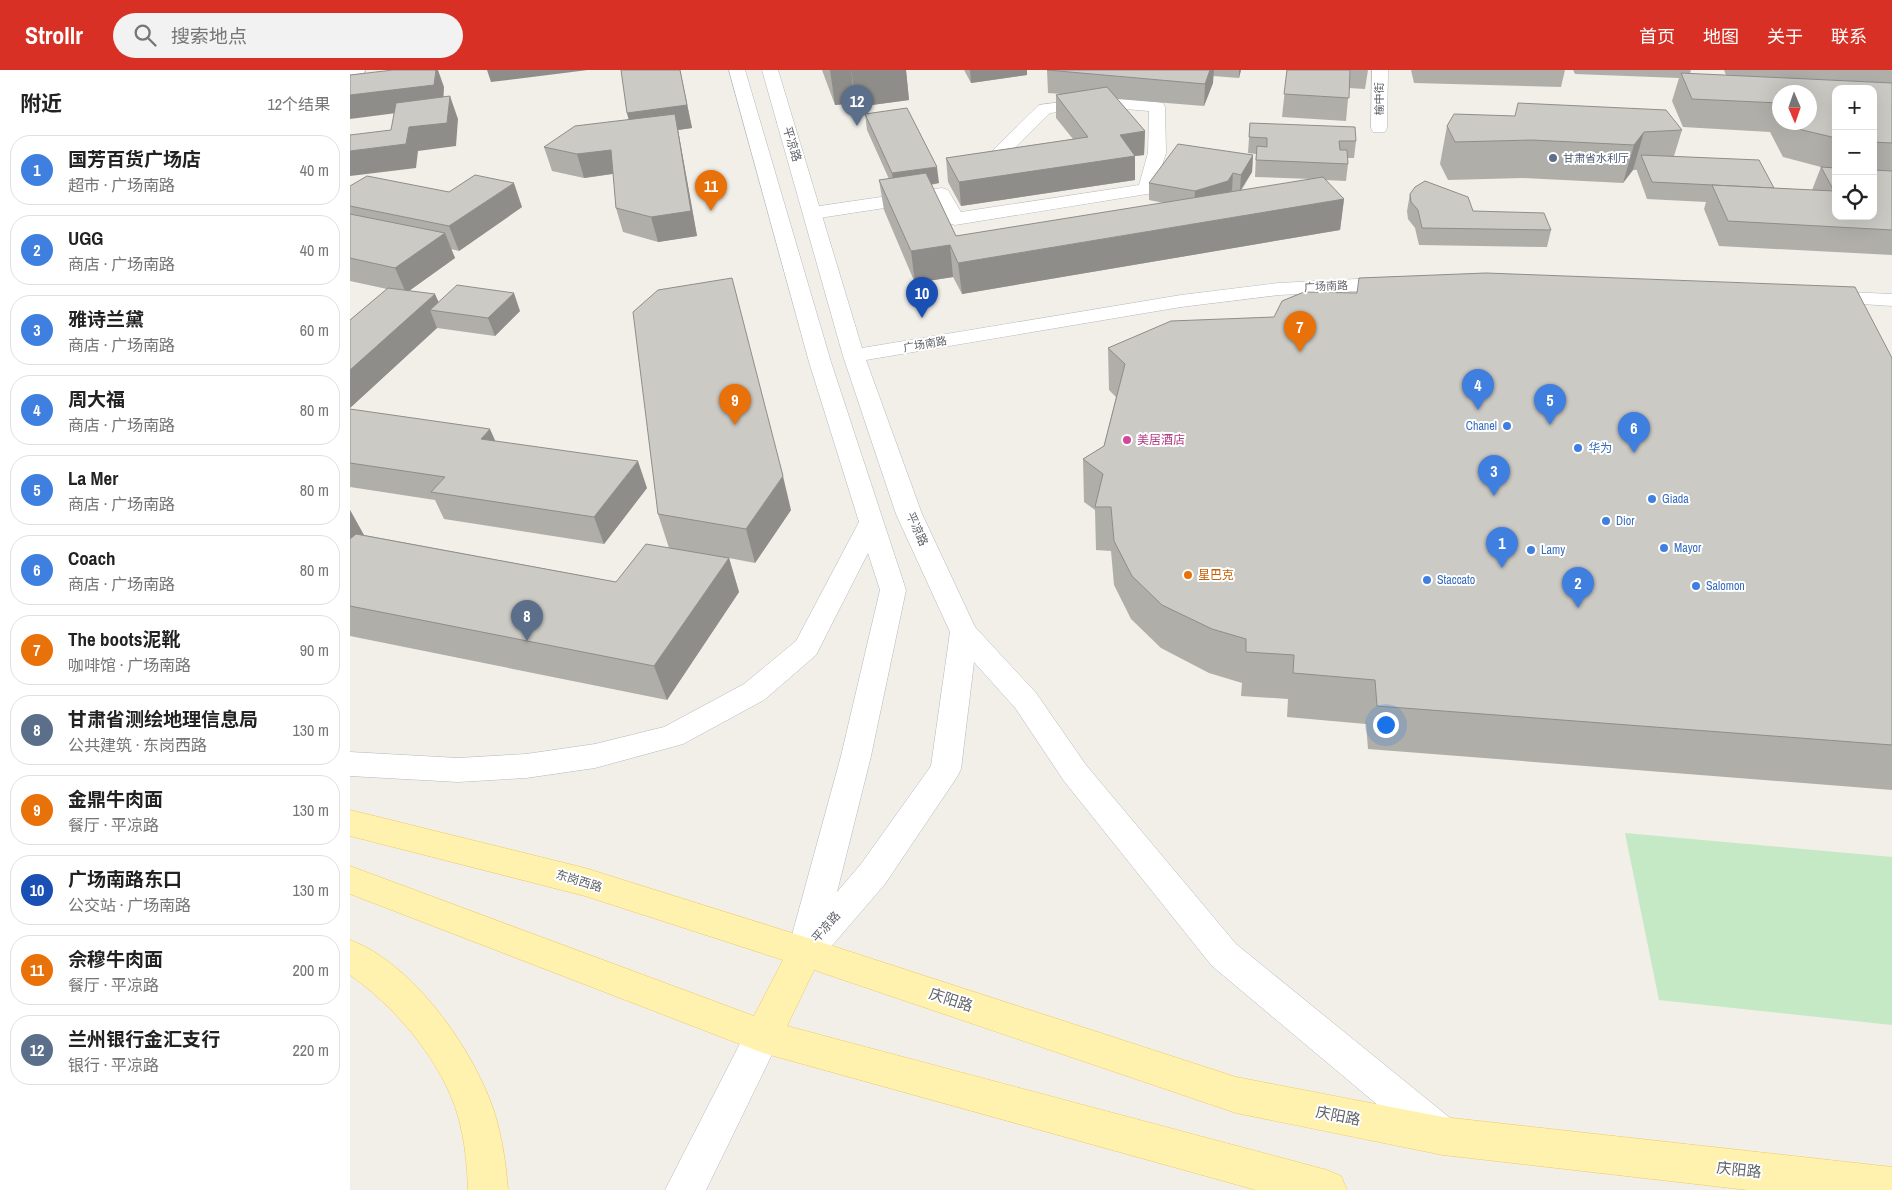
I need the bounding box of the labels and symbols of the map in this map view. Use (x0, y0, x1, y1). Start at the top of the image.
street label: 榆中街 (1372, 83, 1386, 116)
pin: 12 (841, 85, 873, 126)
north arrow (1772, 85, 1817, 130)
street label: 平凉路 (779, 124, 805, 164)
place label: 甘肃省水利厅 (1563, 151, 1629, 165)
marker: 甘肃省水利厅 (1547, 152, 1559, 164)
pin: 11 (695, 170, 727, 211)
pin: 10 (906, 277, 938, 318)
street label: 广场南路 (1304, 278, 1348, 294)
pin: 7 (1284, 311, 1316, 352)
street label: 广场南路 (902, 333, 948, 355)
pin: 4 (1462, 369, 1494, 410)
pin: 9 (719, 384, 751, 425)
pin: 5 (1534, 384, 1566, 425)
pin: 6 (1618, 412, 1650, 453)
place label: Chanel (1466, 418, 1497, 434)
marker: Chanel (1501, 420, 1513, 432)
place label: 美居酒店 (1137, 432, 1185, 448)
marker: 美居酒店 (1121, 434, 1133, 446)
place label: 华为 (1588, 440, 1612, 456)
marker: 华为 (1572, 442, 1584, 454)
pin: 3 (1478, 455, 1510, 496)
place label: Giada (1662, 491, 1689, 507)
marker: Giada (1646, 493, 1658, 505)
street label: 平凉路 (902, 509, 932, 549)
place label: Dior (1616, 513, 1635, 529)
marker: Dior (1600, 515, 1612, 527)
pin: 1 (1486, 527, 1518, 568)
place label: Mayor (1674, 540, 1702, 556)
place label: Lamy (1541, 542, 1565, 558)
marker: Mayor (1658, 542, 1670, 554)
marker: Lamy (1525, 544, 1537, 556)
place label: 星巴克 (1198, 567, 1234, 583)
pin: 2 (1562, 567, 1594, 608)
marker: 星巴克 (1182, 569, 1194, 581)
place label: Staccato (1437, 572, 1475, 588)
marker: Staccato (1421, 574, 1433, 586)
place label: Salomon (1706, 578, 1745, 594)
marker: Salomon (1690, 580, 1702, 592)
pin: 8 (511, 600, 543, 641)
your location (1373, 712, 1399, 738)
street label: 东岗西路 (554, 866, 604, 896)
street label: 平凉路 (808, 908, 844, 946)
street label: 庆阳路 (927, 983, 976, 1016)
street label: 庆阳路 (1314, 1101, 1362, 1130)
street label: 庆阳路 (1716, 1157, 1763, 1182)

